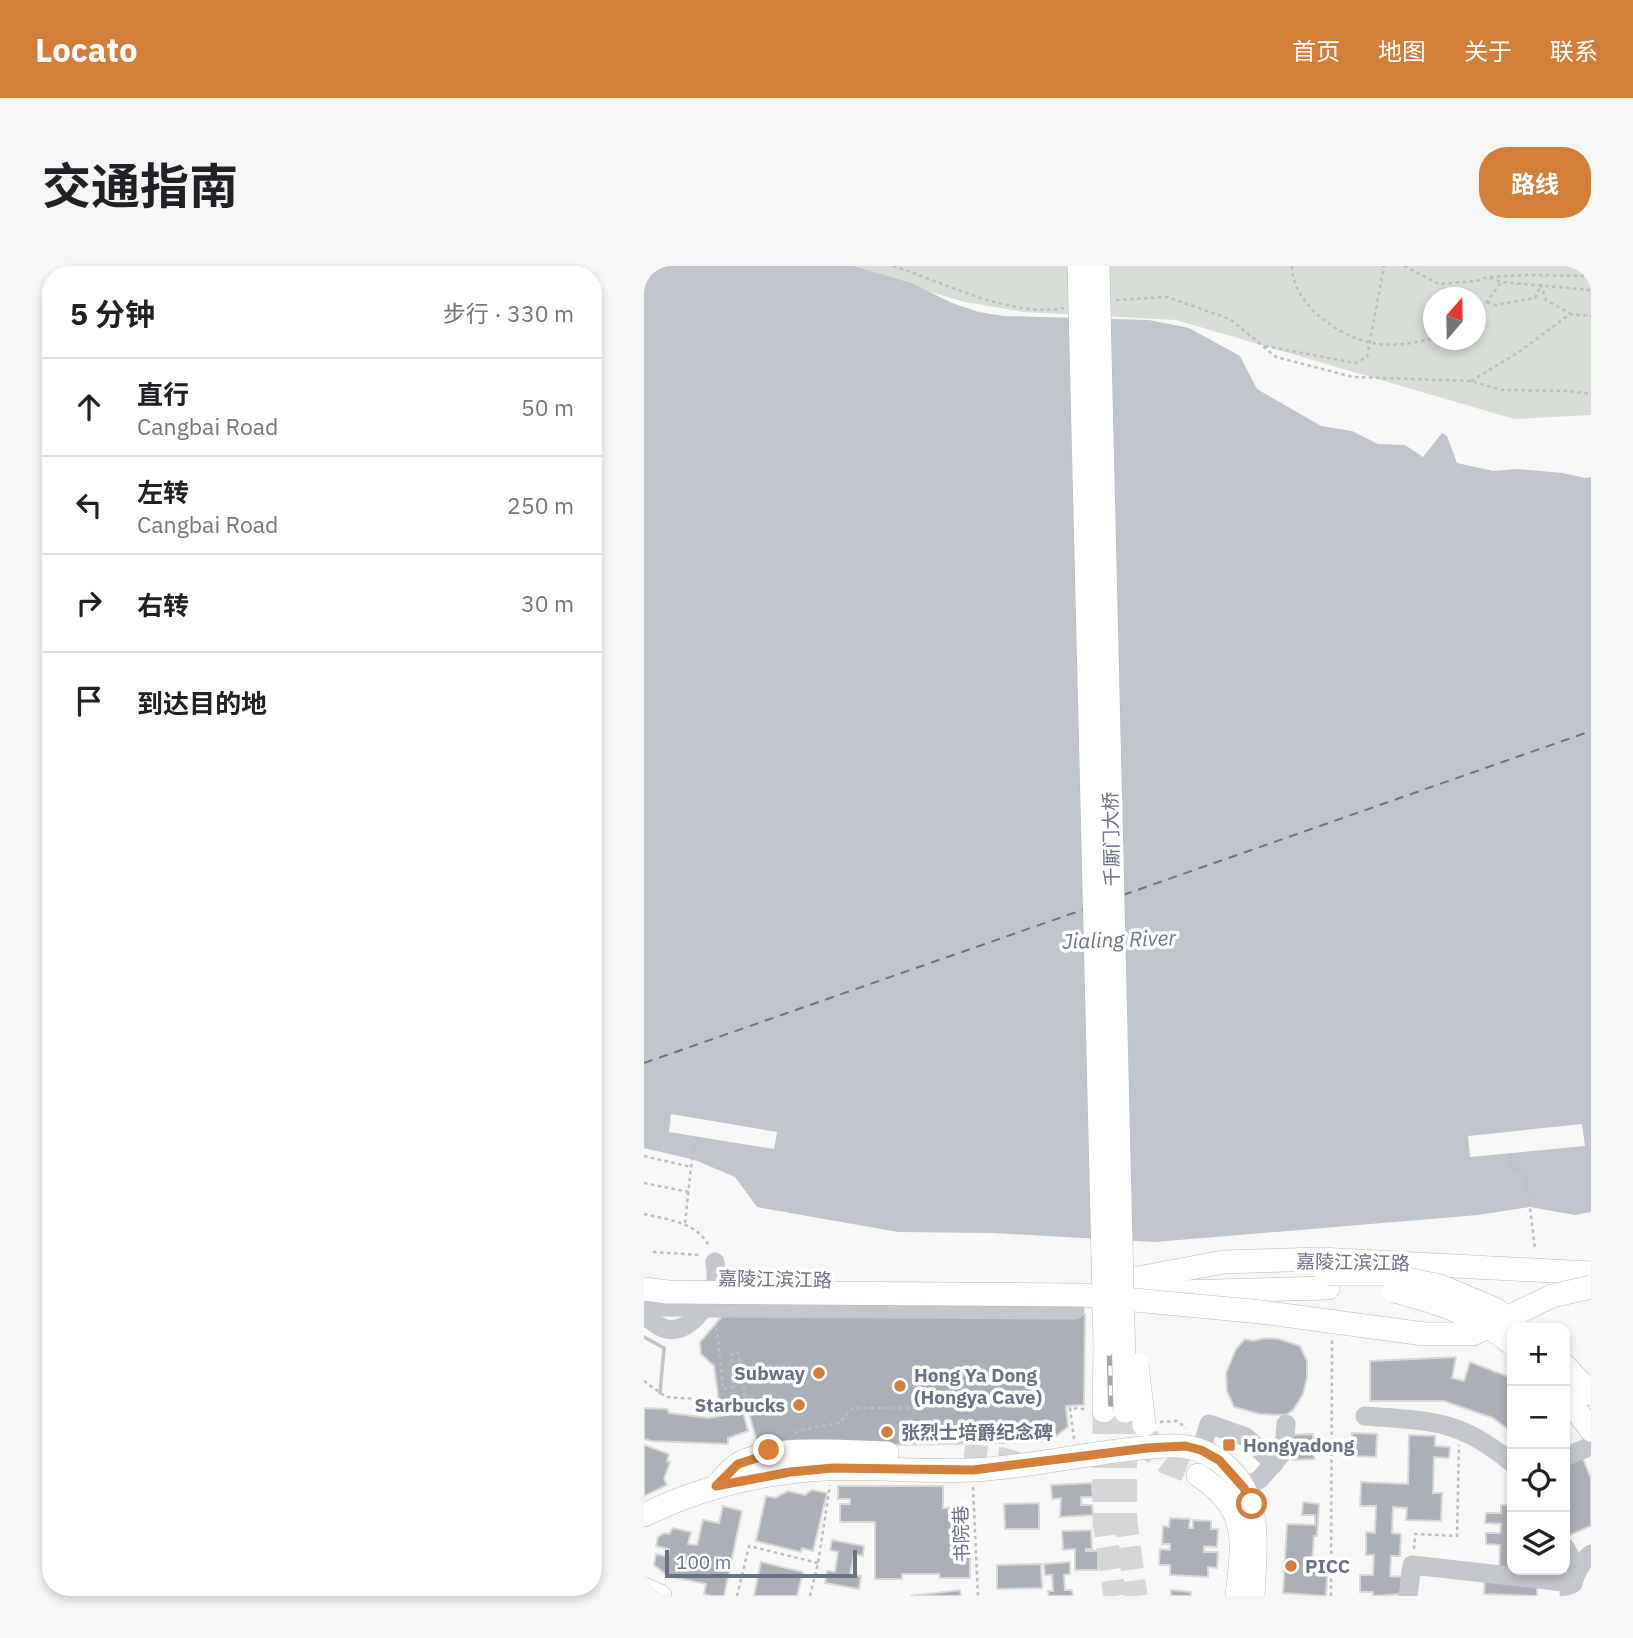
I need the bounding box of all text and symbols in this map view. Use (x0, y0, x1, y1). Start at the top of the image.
text: Locato (35, 28, 138, 71)
text: 首页 (1292, 35, 1340, 67)
text: 地图 (1378, 35, 1426, 67)
text: 关于 (1464, 35, 1512, 67)
text: 联系 (1550, 35, 1598, 67)
button: 路线 (1479, 147, 1591, 218)
text: 交通指南 (42, 154, 238, 217)
north arrow (1423, 287, 1486, 350)
text: 5 分钟 (70, 294, 155, 333)
text: 步行 · 330 m (443, 298, 574, 328)
text: 直行 (137, 377, 189, 411)
icon: ahead (70, 388, 108, 426)
text: 50 m (521, 392, 574, 422)
text: Cangbai Road (137, 411, 278, 441)
text: 左转 (137, 475, 189, 509)
icon: left (70, 486, 108, 524)
text: 250 m (507, 490, 574, 520)
text: Cangbai Road (137, 509, 278, 539)
icon: right (70, 584, 108, 622)
text: 右转 (137, 588, 189, 622)
text: 30 m (521, 588, 574, 618)
icon: arrive (70, 682, 108, 720)
text: 到达目的地 (137, 686, 267, 720)
street label: 千厮门大桥 (1098, 791, 1124, 887)
water label: Jialing River (1062, 923, 1178, 955)
street label: 嘉陵江滨江路 (1296, 1249, 1410, 1275)
street label: 嘉陵江滨江路 (718, 1266, 832, 1292)
map controls (1507, 1323, 1570, 1575)
button: + (1507, 1323, 1570, 1386)
place label: Subway (734, 1361, 806, 1385)
place label: Hong Ya Dong (Hongya Cave) (914, 1363, 1042, 1409)
marker: Subway (811, 1365, 827, 1381)
marker: Hong Ya Dong (Hongya Cave) (892, 1378, 908, 1394)
button: − (1507, 1386, 1570, 1449)
place label: Starbucks (694, 1393, 785, 1417)
marker: Starbucks (791, 1397, 807, 1413)
place label: 张烈士培爵纪念碑 (901, 1420, 1053, 1444)
marker: 张烈士培爵纪念碑 (879, 1424, 895, 1440)
place label: Hongyadong (1243, 1433, 1355, 1457)
route end (753, 1434, 784, 1465)
marker: Hongyadong (1221, 1437, 1237, 1453)
button: locate (1507, 1449, 1570, 1512)
route start (1236, 1488, 1267, 1519)
street label: 书院巷 (948, 1505, 974, 1563)
button: layers (1507, 1512, 1570, 1575)
scale bar (665, 1547, 858, 1579)
text: 100 m (676, 1550, 731, 1574)
place label: PICC (1305, 1554, 1350, 1578)
marker: PICC (1283, 1558, 1299, 1574)

